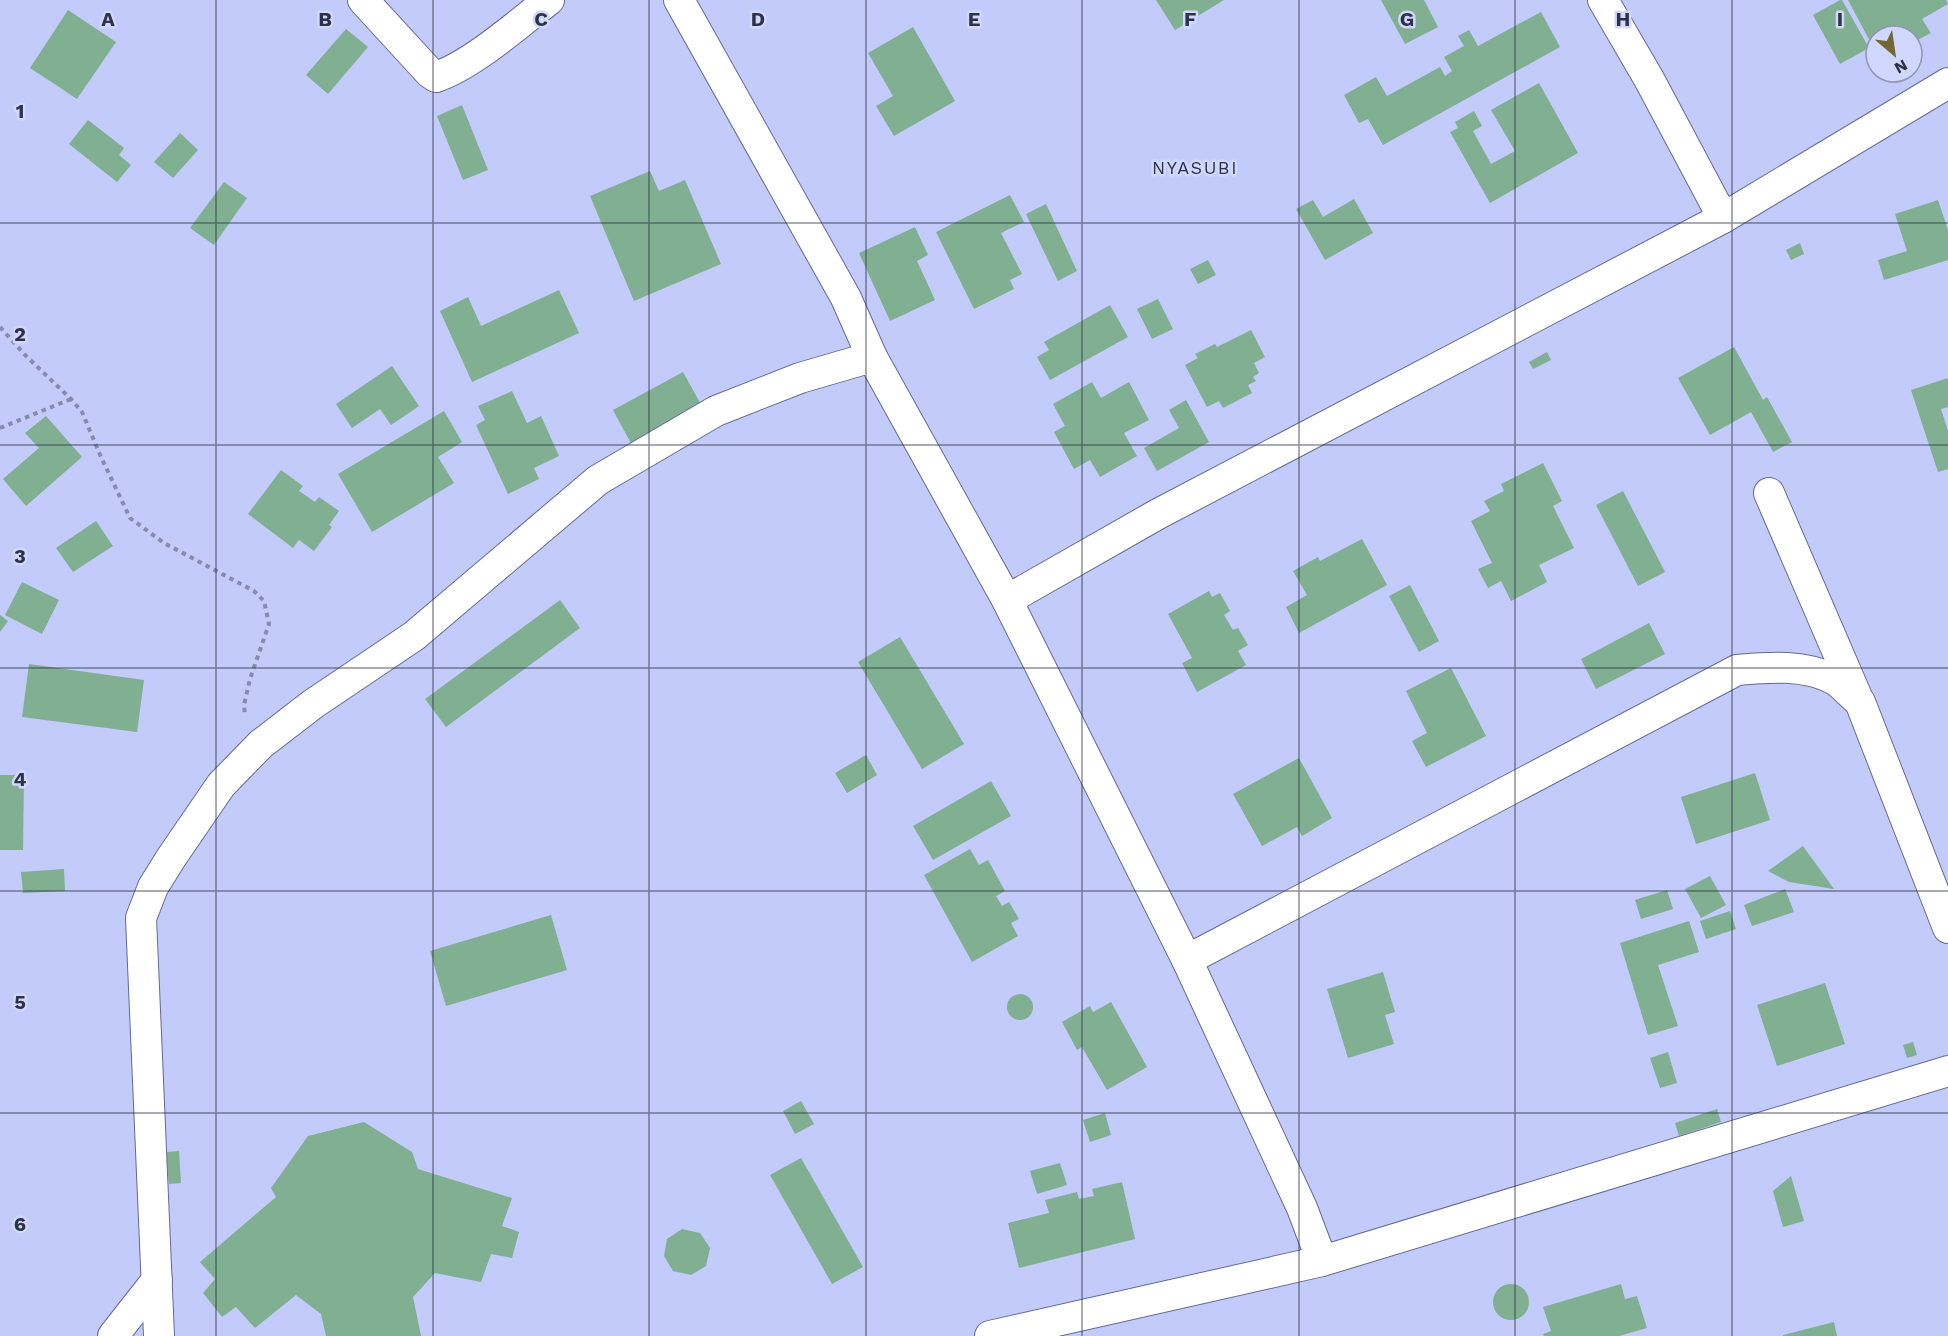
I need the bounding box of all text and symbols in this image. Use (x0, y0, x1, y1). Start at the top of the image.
text: A (101, 7, 115, 31)
text: B (318, 7, 332, 31)
text: C (534, 7, 548, 31)
text: D (751, 7, 765, 31)
text: E (968, 7, 980, 31)
text: F (1184, 7, 1196, 31)
text: G (1400, 7, 1414, 31)
text: H (1616, 7, 1630, 31)
text: I (1837, 7, 1843, 31)
north arrow (1864, 24, 1924, 84)
text: N (1891, 55, 1911, 78)
text: 1 (16, 99, 24, 123)
district label: NYASUBI (1152, 157, 1238, 178)
text: 2 (14, 322, 26, 346)
text: 3 (14, 544, 26, 568)
text: 4 (14, 767, 27, 791)
text: 5 (14, 990, 26, 1014)
text: 6 (14, 1212, 26, 1236)

